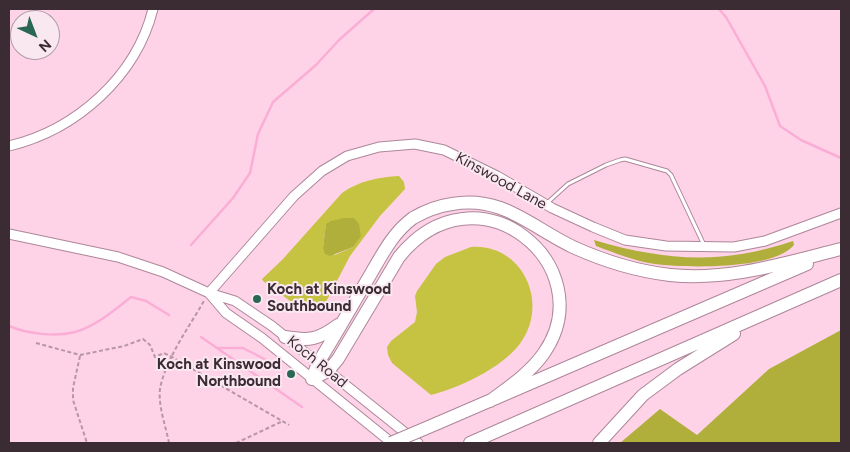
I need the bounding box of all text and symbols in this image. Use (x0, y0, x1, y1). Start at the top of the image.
north arrow (10, 10, 60, 60)
text: N (35, 36, 55, 56)
street label: Kinswood Lane (452, 149, 550, 213)
place label: Koch at Kinswood Southbound (267, 281, 391, 316)
marker: Koch at Kinswood Southbound (251, 293, 263, 305)
street label: Koch Road (283, 332, 351, 392)
place label: Koch at Kinswood Northbound (157, 356, 281, 391)
marker: Koch at Kinswood Northbound (285, 368, 297, 380)

